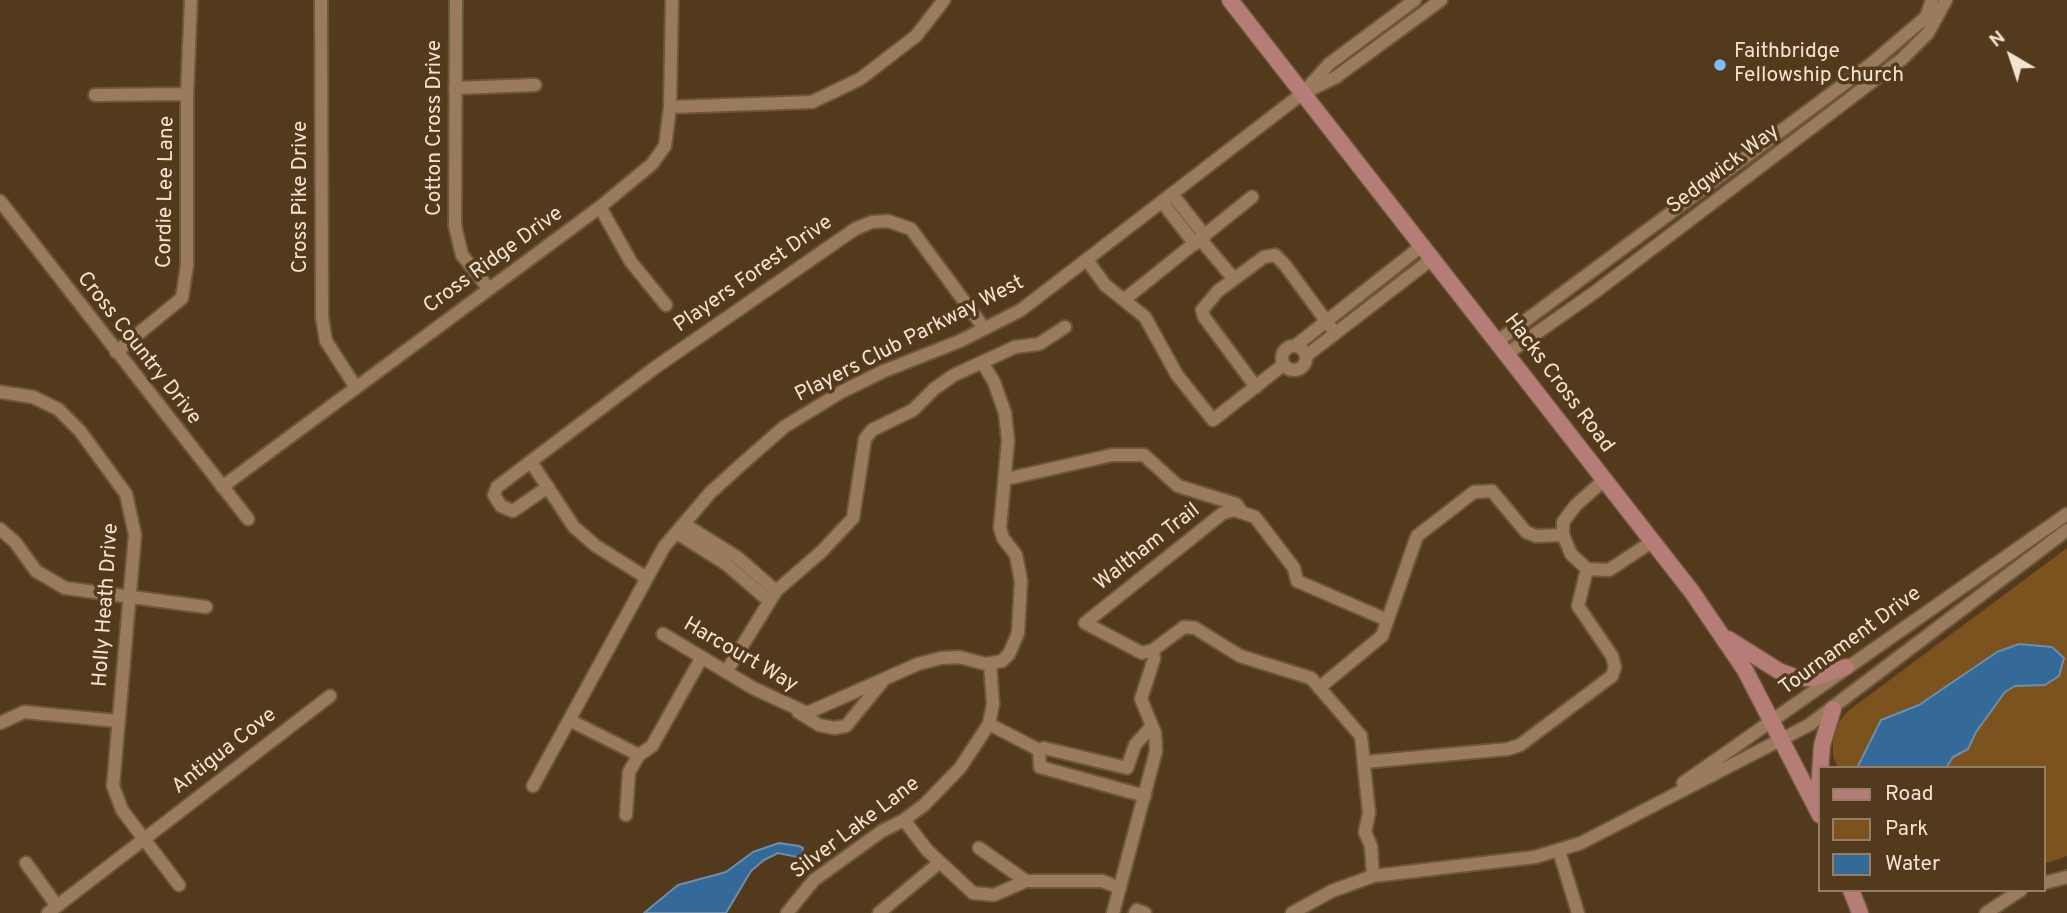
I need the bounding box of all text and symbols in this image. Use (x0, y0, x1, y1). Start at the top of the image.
north arrow (1976, 21, 2046, 91)
text: N (1985, 26, 2011, 53)
street label: Cotton Cross Drive (423, 40, 449, 216)
place label: Faithbridge Fellowship Church (1734, 40, 1904, 90)
marker: Faithbridge Fellowship Church (1712, 57, 1728, 73)
street label: Cordie Lee Lane (153, 116, 181, 268)
street label: Sedgwick Way (1663, 120, 1785, 220)
street label: Cross Pike Drive (289, 121, 315, 273)
street label: Cross Ridge Drive (419, 202, 569, 320)
street label: Players Forest Drive (670, 211, 838, 339)
street label: Cross Country Drive (70, 267, 206, 431)
street label: Players Club Parkway West (791, 271, 1029, 409)
street label: Hacks Cross Road (1498, 310, 1618, 458)
street label: Waltham Trail (1090, 499, 1206, 597)
street label: Holly Heath Drive (89, 522, 125, 688)
street label: Tournament Drive (1775, 582, 1927, 702)
street label: Harcourt Way (678, 613, 802, 699)
street label: Antigua Cove (168, 703, 282, 801)
legend (1818, 766, 2046, 892)
street label: Silver Lake Lane (787, 772, 925, 886)
text: Road (1885, 781, 1934, 808)
text: Park (1885, 816, 1928, 843)
text: Water (1885, 851, 1940, 878)

